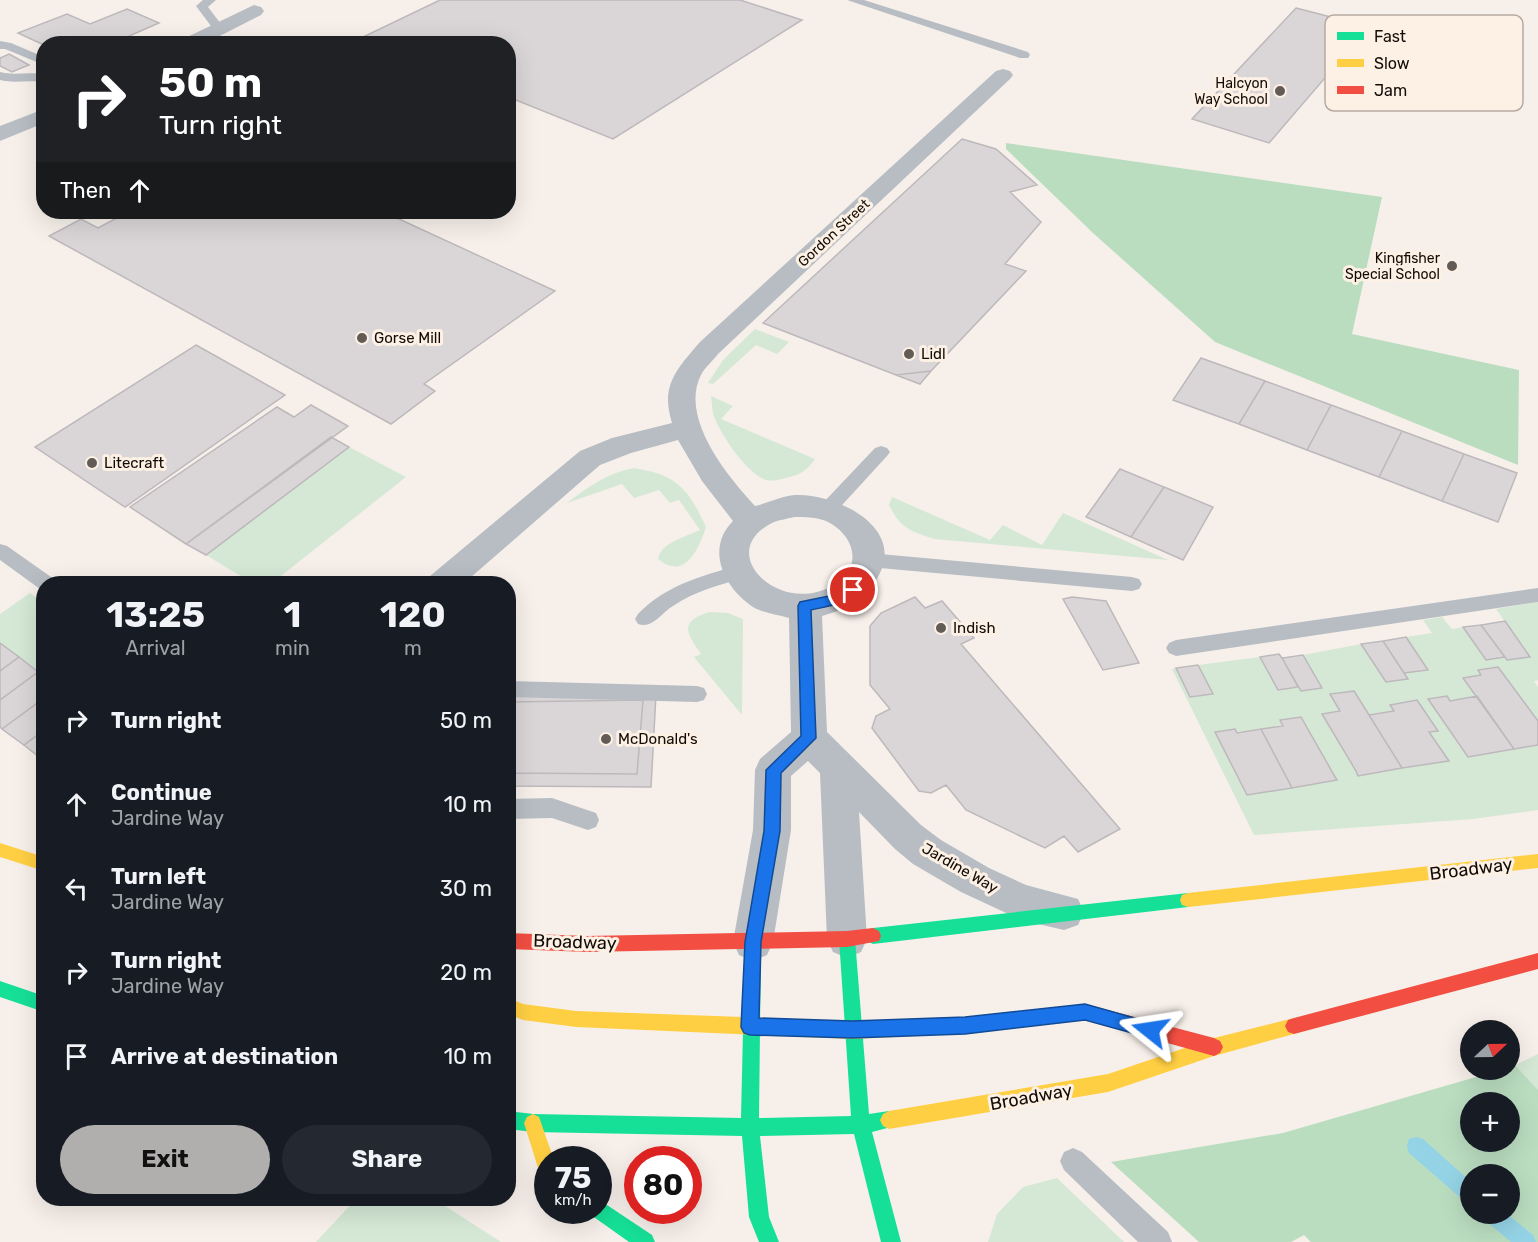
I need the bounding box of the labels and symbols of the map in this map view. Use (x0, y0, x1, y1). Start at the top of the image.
legend (1325, 15, 1523, 111)
text: Fast (1374, 27, 1406, 46)
text: Slow (1374, 54, 1410, 73)
place label: Halcyon Way School (1194, 75, 1268, 108)
text: Jam (1374, 81, 1407, 100)
marker: Halcyon Way School (1273, 84, 1287, 98)
street label: Gordon Street (795, 195, 874, 270)
place label: Kingfisher Special School (1345, 250, 1441, 283)
marker: Kingfisher Special School (1445, 259, 1459, 273)
place label: Gorse Mill (374, 329, 441, 347)
marker: Gorse Mill (355, 331, 369, 345)
place label: Lidl (921, 345, 946, 363)
marker: Lidl (902, 347, 916, 361)
place label: Litecraft (104, 454, 164, 472)
marker: Litecraft (85, 456, 99, 470)
pin (827, 564, 878, 615)
place label: Indish (953, 619, 996, 637)
marker: Indish (934, 621, 948, 635)
place label: McDonald's (618, 730, 698, 748)
marker: McDonald's (599, 732, 613, 746)
street label: Jardine Way (919, 839, 1001, 897)
street label: Broadway (1428, 853, 1514, 885)
street label: Broadway (533, 930, 617, 954)
position arrow (1118, 998, 1182, 1062)
north arrow (1460, 1020, 1520, 1080)
street label: Broadway (988, 1079, 1074, 1115)
speed limit sign: 80 (624, 1146, 702, 1224)

